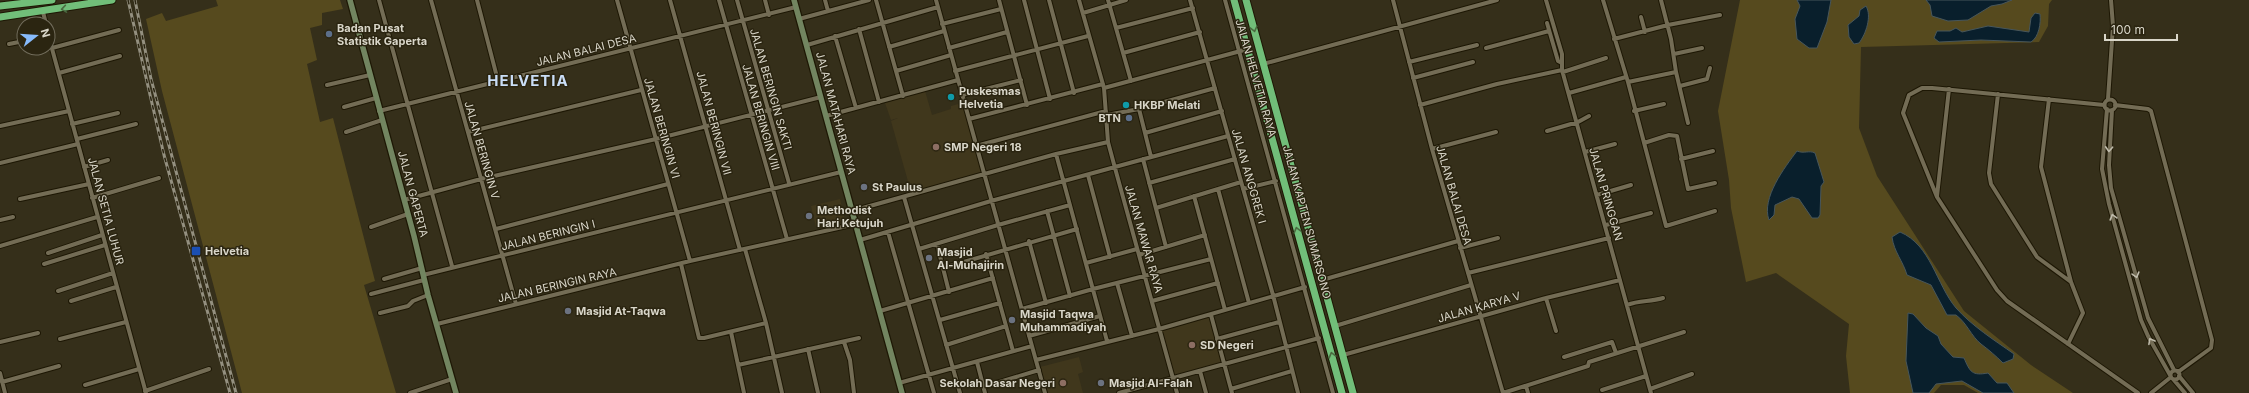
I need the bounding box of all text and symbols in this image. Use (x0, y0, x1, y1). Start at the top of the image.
one-way arrow (61, 4, 67, 13)
north arrow (16, 16, 56, 56)
scale bar (2105, 16, 2177, 42)
street label: JALAN HELVETIA RAYA (1232, 17, 1280, 139)
place label: Badan Pusat Statistik Gaperta (337, 21, 427, 48)
text: 100 m (2111, 22, 2145, 37)
one-way arrow (1249, 26, 1257, 32)
text: N (38, 27, 53, 39)
street label: JALAN BERINGIN SAKTI (747, 27, 795, 151)
marker: Badan Pusat Statistik Gaperta (324, 29, 334, 39)
street label: JALAN BALAI DESA (534, 31, 638, 69)
street label: JALAN MATAHARI RAYA (813, 50, 859, 176)
street label: JALAN BERINGIN VIII (739, 62, 783, 172)
street label: JALAN BERINGIN VII (693, 70, 735, 176)
district label: HELVETIA (487, 71, 569, 90)
street label: JALAN BERINGIN VI (641, 76, 683, 180)
place label: Puskesmas Helvetia (959, 84, 1021, 111)
marker: Puskesmas Helvetia (946, 92, 956, 102)
place label: HKBP Melati (1134, 98, 1200, 112)
street label: JALAN BERINGIN V (461, 99, 503, 201)
marker: HKBP Melati (1121, 100, 1131, 110)
place label: BTN (1099, 111, 1121, 125)
marker: BTN (1124, 113, 1134, 123)
street label: JALAN ANGGREK I (1229, 127, 1269, 225)
place label: SMP Negeri 18 (944, 140, 1022, 154)
marker: SMP Negeri 18 (931, 142, 941, 152)
street label: JALAN KAPTEN SUMARSONO (1280, 144, 1334, 300)
street label: JALAN BALAI DESA (1433, 144, 1475, 247)
street label: JALAN PRINGGAN (1586, 146, 1626, 242)
one-way arrow (2105, 146, 2113, 152)
street label: JALAN GAPERTA (395, 149, 431, 239)
street label: JALAN SETIA LUHUR (85, 156, 127, 266)
place label: St Paulus (872, 180, 922, 194)
marker: St Paulus (859, 182, 869, 192)
street label: JALAN MAWAR RAYA (1122, 183, 1166, 295)
place label: Methodist Hari Ketujuh (817, 203, 883, 230)
marker: Methodist Hari Ketujuh (804, 211, 814, 221)
one-way arrow (2109, 214, 2118, 221)
street label: JALAN BERINGIN I (499, 217, 597, 253)
one-way arrow (1293, 227, 1302, 234)
place label: Helvetia (205, 244, 249, 258)
marker: Helvetia (190, 245, 202, 257)
place label: Masjid Al-Muhajirin (937, 245, 1004, 272)
marker: Masjid Al-Muhajirin (924, 253, 934, 263)
street label: JALAN BERINGIN RAYA (496, 264, 618, 306)
one-way arrow (2131, 271, 2140, 278)
street label: JALAN KARYA V (1436, 288, 1522, 326)
place label: Masjid At-Taqwa (576, 304, 666, 318)
marker: Masjid At-Taqwa (563, 306, 573, 316)
place label: Masjid Taqwa Muhammadiyah (1020, 307, 1107, 334)
marker: Masjid Taqwa Muhammadiyah (1007, 315, 1017, 325)
place label: SD Negeri (1200, 338, 1254, 352)
one-way arrow (2149, 338, 2156, 346)
marker: SD Negeri (1187, 340, 1197, 350)
one-way arrow (1328, 352, 1336, 359)
place label: Sekolah Dasar Negeri (940, 376, 1055, 390)
place label: Masjid Al-Falah (1109, 376, 1193, 390)
marker: Sekolah Dasar Negeri (1058, 378, 1068, 388)
marker: Masjid Al-Falah (1096, 378, 1106, 388)

